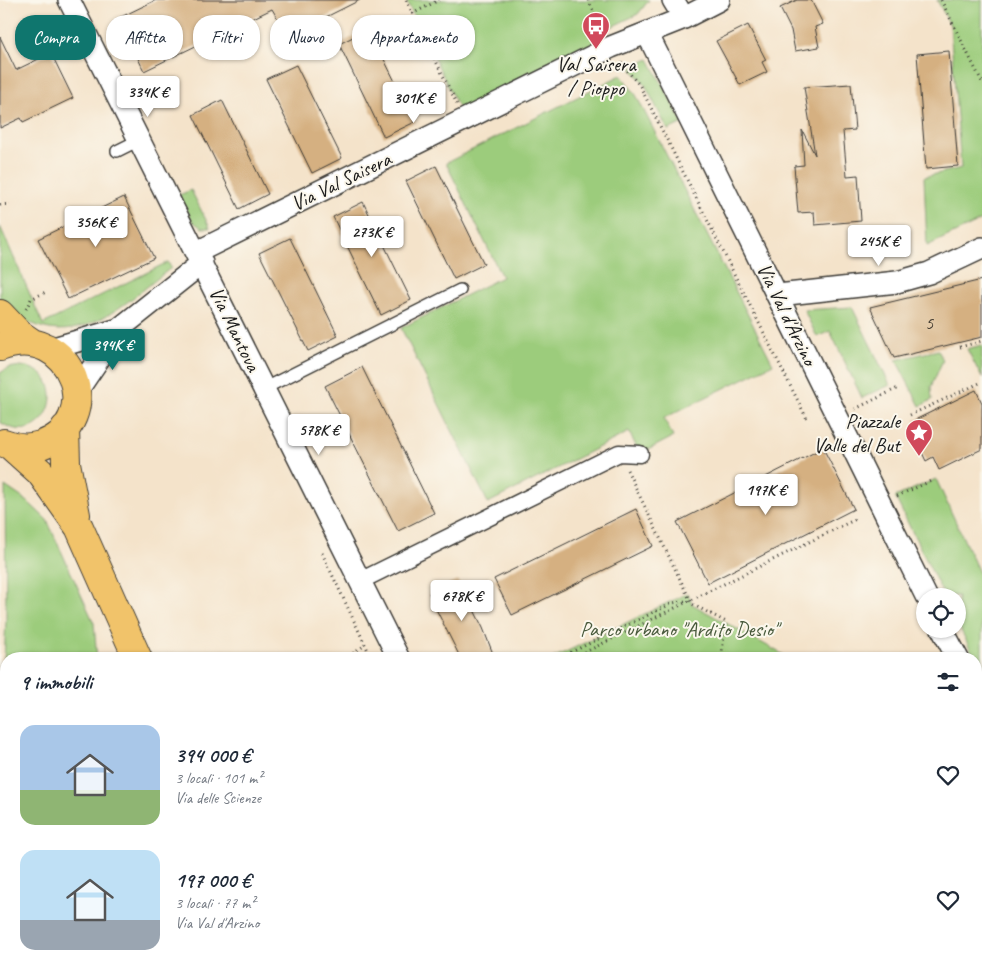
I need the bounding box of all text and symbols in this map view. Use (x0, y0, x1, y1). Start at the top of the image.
bus stop icon: Val Saisera / Pioppo (581, 11, 611, 50)
chip: Compra (15, 15, 96, 60)
chip: Affitta (106, 15, 183, 60)
chip: Filtri (193, 15, 260, 60)
chip: Nuovo (270, 15, 342, 60)
chip: Appartamento (352, 15, 475, 60)
place label: Val Saisera / Pioppo (556, 51, 637, 101)
pin: 334K € (107, 76, 189, 118)
text: 334K € (128, 82, 168, 102)
pin: 301K € (373, 82, 455, 124)
text: 301K € (394, 88, 434, 108)
street label: Via Val Saisera (287, 145, 397, 216)
pin: 356K € (55, 206, 137, 248)
text: 356K € (76, 212, 116, 232)
pin: 273K € (331, 216, 413, 258)
text: 273K € (352, 222, 392, 242)
pin: 245K € (838, 224, 920, 267)
text: 245K € (859, 231, 899, 251)
street label: Via Val d'Arzino (751, 259, 824, 372)
street label: Via Mantova (203, 283, 267, 377)
house number: 5 (925, 311, 935, 335)
pin: 394K € (72, 328, 154, 371)
text: 394K € (93, 335, 133, 355)
place label: Piazzale Valle del But (813, 408, 902, 458)
pin: 578K € (278, 414, 360, 456)
place icon: Piazzale Valle del But (904, 418, 934, 457)
text: 578K € (299, 420, 339, 440)
pin: 197K € (725, 474, 807, 516)
text: 197K € (746, 480, 786, 500)
pin: 678K € (421, 580, 503, 622)
text: 678K € (441, 586, 483, 606)
map controls (916, 588, 966, 638)
button: locate (916, 588, 966, 638)
park label: Parco urbano "Ardito Desio" (580, 616, 782, 642)
icon: filters (934, 668, 962, 696)
text: 9 immobili (20, 669, 92, 695)
text: 394 000 € (175, 742, 251, 768)
icon: home (60, 745, 120, 805)
icon: heart (934, 761, 962, 789)
text: 3 locali · 101 m² (175, 768, 262, 788)
text: Via delle Scienze (175, 788, 261, 808)
text: 197 000 € (175, 867, 251, 893)
icon: home (60, 870, 120, 930)
icon: heart (934, 886, 962, 914)
text: 3 locali · 77 m² (175, 893, 255, 913)
text: Via Val d'Arzino (175, 913, 259, 933)

